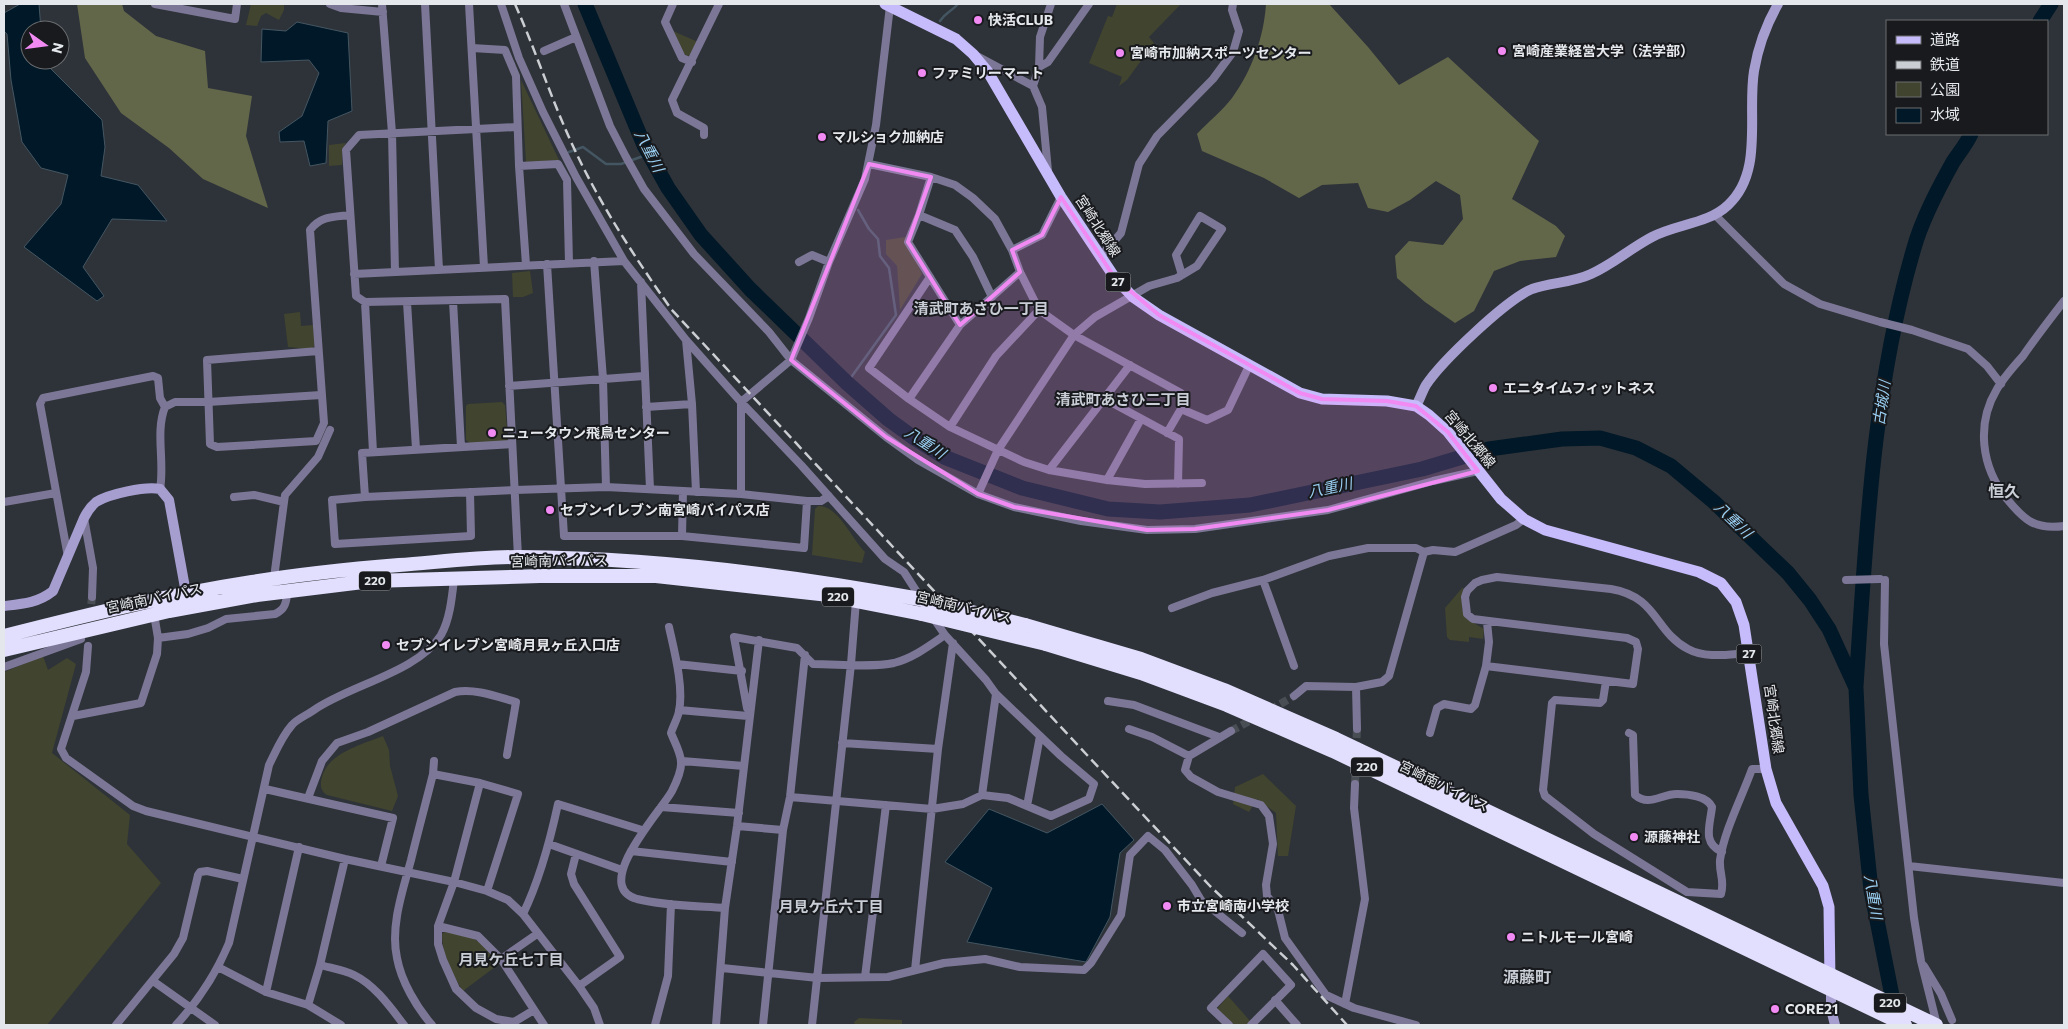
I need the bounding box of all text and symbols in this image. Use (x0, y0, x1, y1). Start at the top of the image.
place label: 快活CLUB (988, 11, 1053, 28)
marker: 快活CLUB (972, 14, 984, 26)
north arrow (20, 20, 70, 70)
legend (1886, 20, 2048, 135)
text: 道路 (1930, 30, 1960, 48)
text: N (49, 41, 68, 55)
place label: 宮崎産業経営大学（法学部） (1512, 42, 1694, 59)
place label: 宮崎市加納スポーツセンター (1130, 44, 1312, 61)
marker: 宮崎産業経営大学（法学部） (1496, 45, 1508, 57)
marker: 宮崎市加納スポーツセンター (1114, 47, 1126, 59)
text: 鉄道 (1930, 55, 1960, 73)
place label: ファミリーマート (932, 64, 1044, 81)
marker: ファミリーマート (916, 67, 928, 79)
text: 公園 (1930, 80, 1960, 98)
text: 水域 (1930, 105, 1960, 123)
water label: 八重川 (632, 126, 669, 176)
place label: マルショク加納店 (832, 128, 944, 145)
marker: マルショク加納店 (816, 131, 828, 143)
street label: 宮崎北郷線 (1072, 192, 1125, 260)
road number: 27 (1106, 272, 1130, 292)
district label: 清武町あさひ一丁目 (913, 299, 1049, 317)
water label: 古城川 (1869, 377, 1893, 426)
place label: エニタイムフィットネス (1503, 379, 1656, 396)
marker: エニタイムフィットネス (1487, 382, 1499, 394)
district label: 清武町あさひ二丁目 (1055, 390, 1191, 408)
street label: 宮崎北郷線 (1441, 406, 1499, 471)
water label: 八重川 (902, 422, 951, 463)
place label: ニュータウン飛鳥センター (502, 424, 670, 441)
marker: ニュータウン飛鳥センター (486, 427, 498, 439)
water label: 八重川 (1306, 473, 1356, 501)
district label: 恒久 (1988, 481, 2020, 500)
water label: 八重川 (1711, 497, 1758, 543)
place label: セブンイレブン南宮崎バイパス店 (560, 501, 770, 518)
marker: セブンイレブン南宮崎バイパス店 (544, 504, 556, 516)
street label: 宮崎南バイパス (510, 551, 608, 570)
road number: 220 (359, 572, 391, 590)
street label: 宮崎南バイパス (104, 579, 203, 616)
street label: 宮崎南バイパス (915, 587, 1014, 626)
road number: 220 (822, 588, 854, 606)
place label: セブンイレブン宮崎月見ヶ丘入口店 (396, 636, 620, 653)
marker: セブンイレブン宮崎月見ヶ丘入口店 (380, 639, 392, 651)
road number: 27 (1736, 644, 1762, 664)
street label: 宮崎北郷線 (1761, 683, 1788, 755)
street label: 宮崎南バイパス (1397, 756, 1492, 815)
road number: 220 (1351, 758, 1383, 776)
place label: 源藤神社 (1644, 828, 1700, 845)
marker: 源藤神社 (1628, 831, 1640, 843)
water label: 八重川 (1862, 873, 1887, 922)
district label: 月見ケ丘六丁目 (778, 897, 884, 915)
place label: 市立宮崎南小学校 (1177, 897, 1289, 914)
marker: 市立宮崎南小学校 (1161, 900, 1173, 912)
place label: ニトルモール宮崎 (1521, 928, 1633, 945)
marker: ニトルモール宮崎 (1505, 931, 1517, 943)
district label: 月見ケ丘七丁目 (458, 950, 564, 968)
district label: 源藤町 (1503, 967, 1551, 986)
road number: 220 (1874, 994, 1906, 1012)
place label: CORE21 (1785, 1000, 1838, 1017)
marker: CORE21 (1769, 1003, 1781, 1015)

